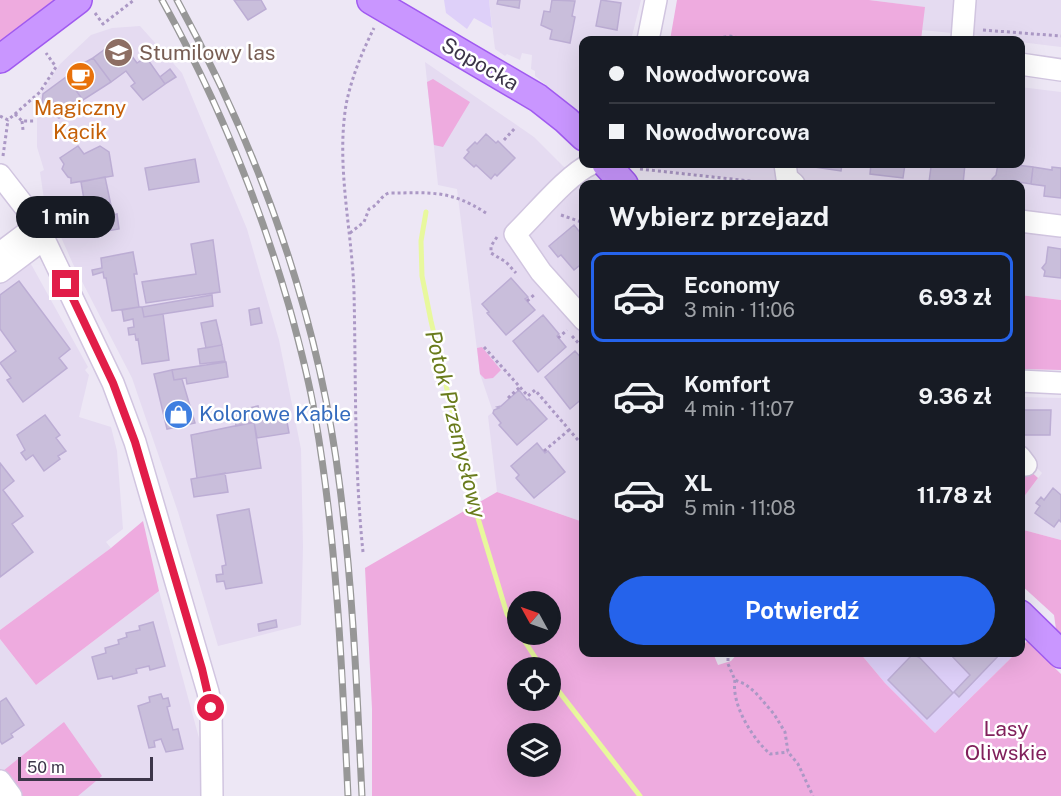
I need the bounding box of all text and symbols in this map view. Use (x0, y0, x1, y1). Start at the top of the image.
street label: Sopocka (437, 32, 523, 96)
school or university icon: Stumilowy las (102, 37, 134, 69)
place label: Stumilowy las (139, 40, 275, 65)
cafe icon: Magiczny Kącik (64, 61, 96, 93)
text: Nowodworcowa (645, 61, 810, 87)
place label: Magiczny Kącik (34, 95, 126, 144)
text: Nowodworcowa (645, 119, 810, 145)
callout: 1 min (16, 197, 116, 239)
text: Wybierz przejazd (609, 200, 829, 232)
text: 1 min (41, 205, 90, 229)
route end (52, 270, 79, 297)
icon: car (612, 270, 666, 324)
text: Economy (684, 272, 780, 298)
text: 6.93 zł (918, 284, 992, 310)
text: 3 min · 11:06 (684, 298, 795, 322)
water label: Potok Przemysłowy (420, 327, 492, 521)
icon: car (612, 369, 666, 423)
text: Komfort (684, 371, 771, 397)
text: 9.36 zł (918, 383, 992, 409)
text: 4 min · 11:07 (684, 397, 794, 421)
shop icon: Kolorowe Kable (162, 398, 194, 430)
place label: Kolorowe Kable (199, 401, 351, 426)
icon: car (612, 468, 666, 522)
text: XL (684, 470, 712, 496)
text: 11.78 zł (917, 482, 992, 508)
text: 5 min · 11:08 (684, 496, 796, 520)
button: Potwierdź (609, 576, 995, 645)
north arrow (507, 591, 561, 645)
map controls (507, 591, 561, 777)
button: locate (507, 657, 561, 711)
route start (197, 694, 224, 721)
park label: Lasy Oliwskie (965, 716, 1047, 765)
button: layers (507, 723, 561, 777)
scale bar (18, 754, 153, 782)
text: 50 m (27, 758, 65, 777)

